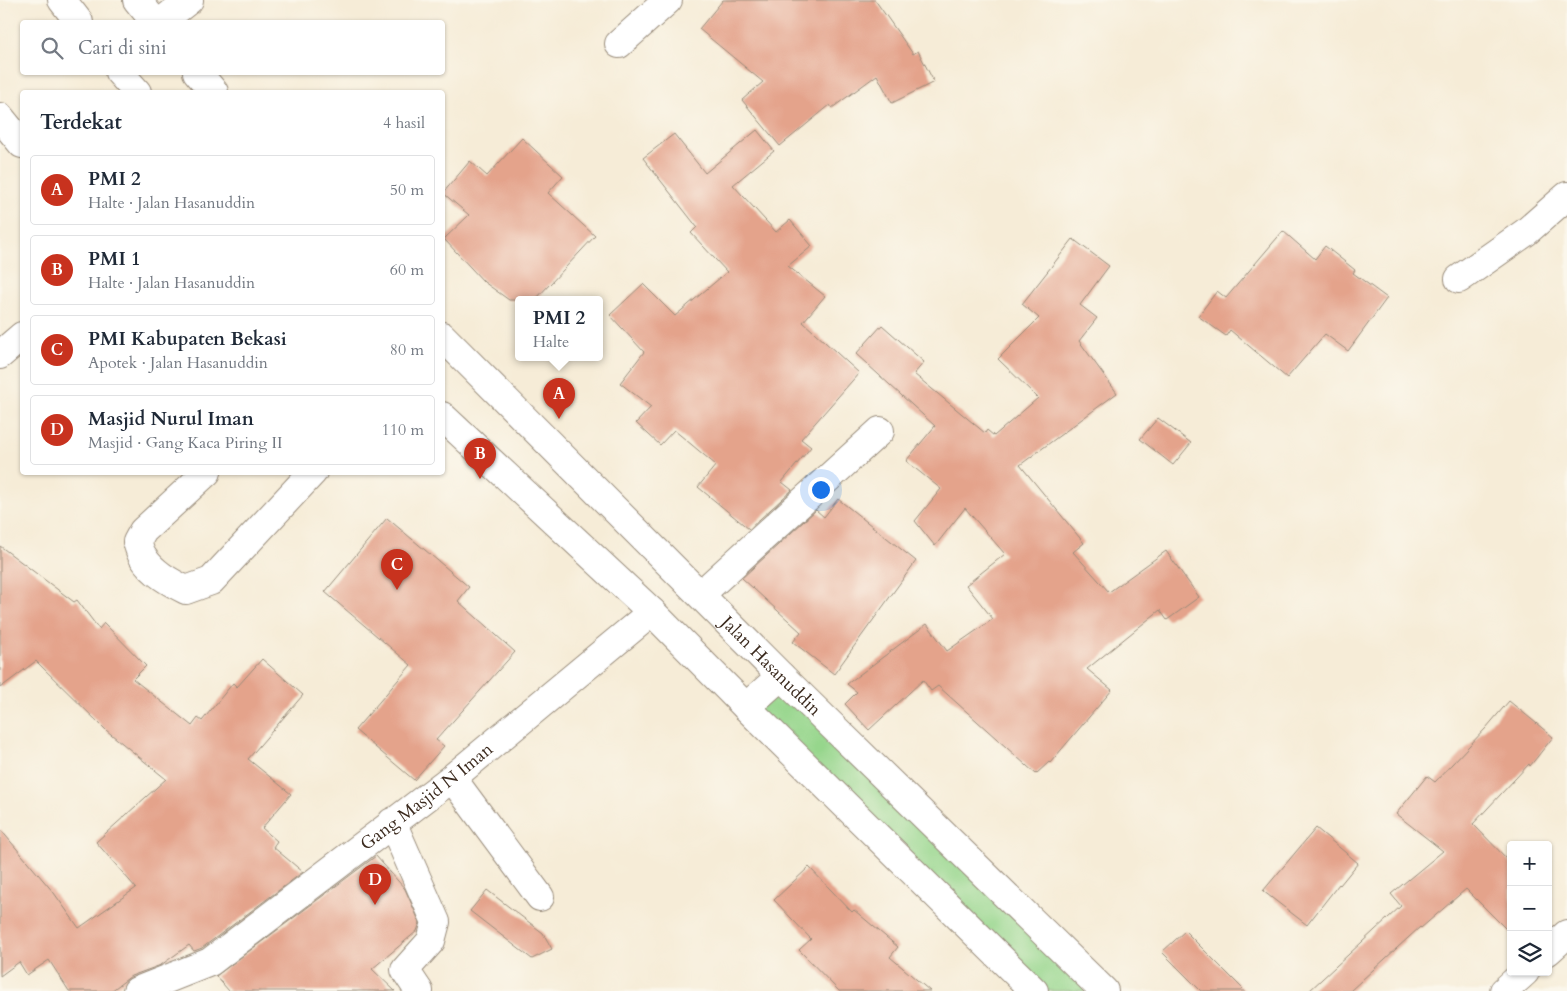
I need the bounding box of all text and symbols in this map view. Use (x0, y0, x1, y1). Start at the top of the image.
search box (20, 20, 445, 75)
icon: search (38, 34, 66, 62)
text: Cari di sini (78, 35, 167, 61)
text: Terdekat (40, 108, 122, 137)
text: 4 hasil (383, 112, 425, 134)
text: PMI 2 (88, 166, 141, 192)
text: A (51, 179, 63, 201)
text: 50 m (390, 179, 424, 201)
text: Halte · Jalan Hasanuddin (88, 192, 255, 214)
text: PMI 1 (88, 246, 141, 272)
text: B (51, 259, 63, 281)
text: 60 m (390, 259, 424, 281)
text: Halte · Jalan Hasanuddin (88, 272, 255, 294)
popup (515, 296, 603, 361)
text: PMI 2 (533, 305, 585, 331)
text: PMI Kabupaten Bekasi (88, 326, 287, 352)
text: Halte (533, 331, 569, 353)
text: C (51, 339, 63, 361)
text: 80 m (390, 339, 424, 361)
text: Apotek · Jalan Hasanuddin (88, 352, 268, 374)
pin: A (543, 378, 575, 419)
text: Masjid Nurul Iman (88, 406, 254, 432)
text: D (50, 419, 64, 441)
text: 110 m (382, 419, 424, 441)
text: Masjid · Gang Kaca Piring II (88, 432, 282, 454)
pin: B (464, 438, 496, 479)
your location (808, 477, 834, 503)
pin: C (381, 549, 413, 590)
street label: Jalan Hasanuddin (713, 608, 827, 722)
street label: Gang Masjid N Iman (355, 737, 499, 857)
map controls (1507, 841, 1552, 976)
button: + (1507, 841, 1552, 886)
pin: D (359, 864, 391, 905)
button: − (1507, 886, 1552, 931)
button: layers (1507, 931, 1552, 976)

